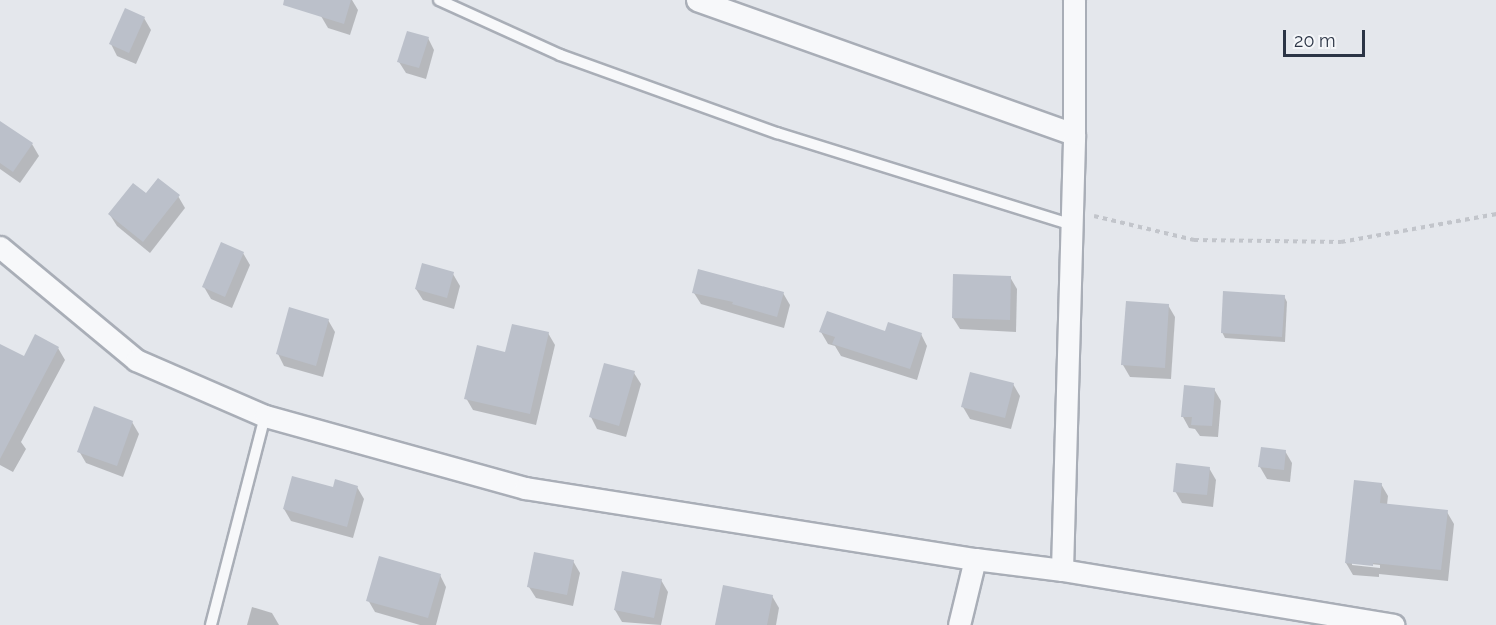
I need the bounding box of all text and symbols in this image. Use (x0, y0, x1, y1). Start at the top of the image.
scale bar (1286, 18, 1368, 56)
text: 20 m (1294, 30, 1336, 51)

